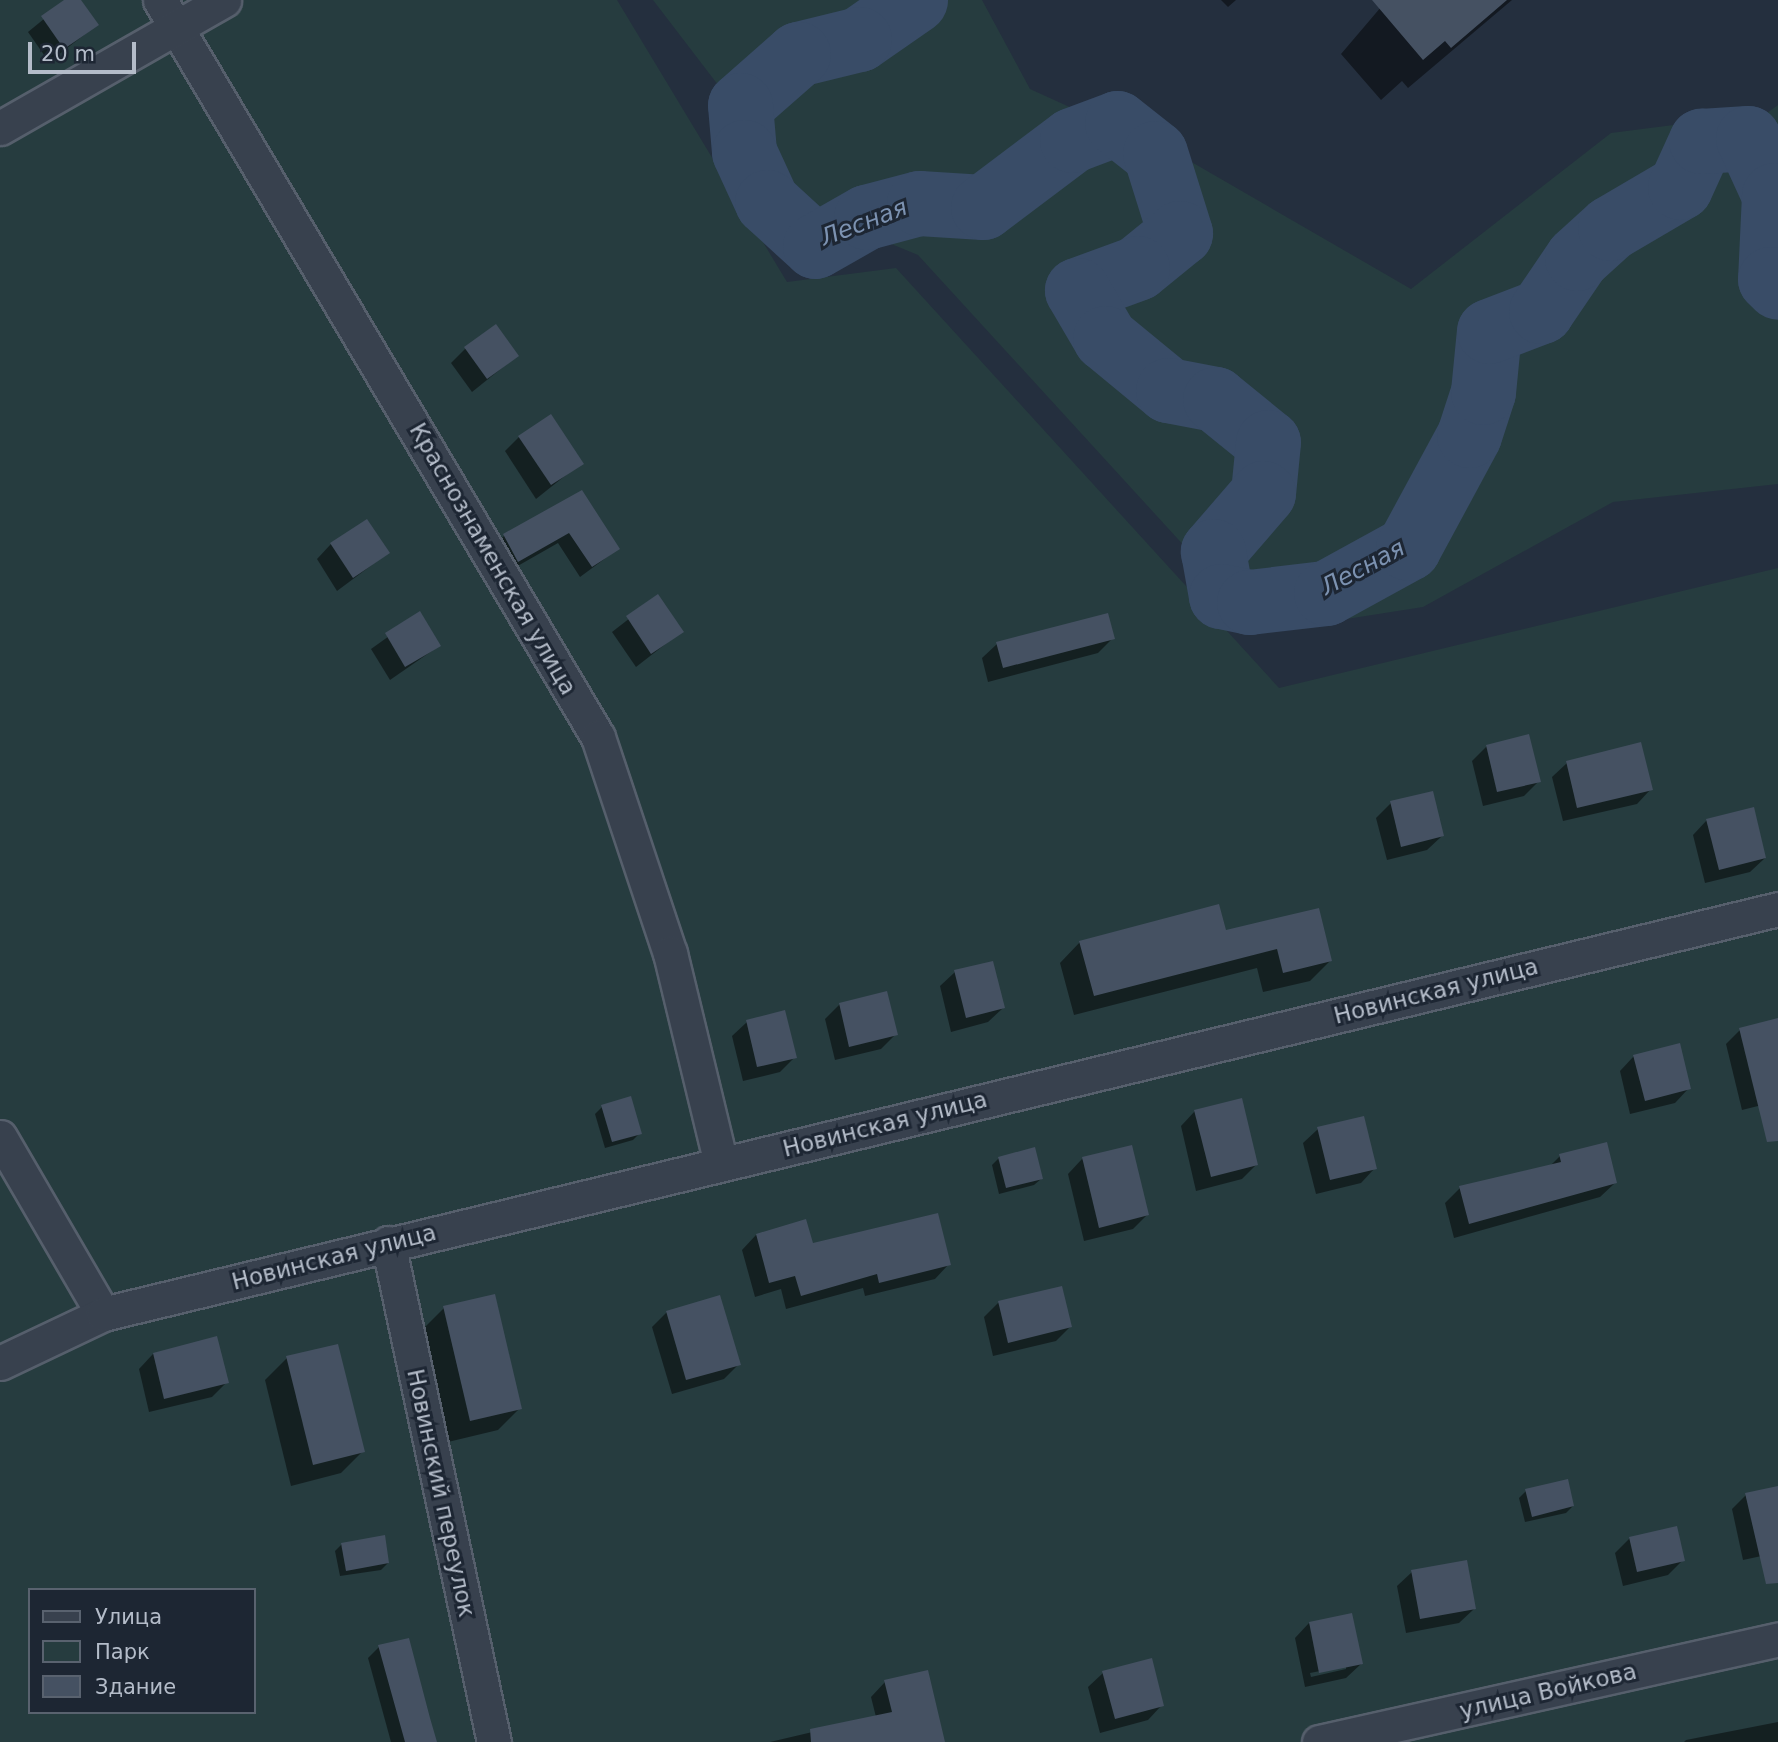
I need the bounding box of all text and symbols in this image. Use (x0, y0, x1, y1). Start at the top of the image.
scale bar (32, 28, 140, 72)
text: 20 m (41, 42, 95, 66)
water label: Лесная (816, 193, 912, 253)
street label: Краснознаменская улица (404, 418, 582, 700)
water label: Лесная (1316, 534, 1410, 602)
street label: Новинская улица (1331, 952, 1541, 1030)
street label: Новинская улица (780, 1085, 990, 1163)
street label: Новинская улица (229, 1218, 439, 1296)
street label: Новинский переулок (401, 1366, 481, 1620)
legend (28, 1588, 256, 1714)
text: Улица (95, 1605, 162, 1629)
text: Парк (95, 1640, 150, 1664)
street label: улица Войкова (1457, 1657, 1639, 1725)
text: Здание (95, 1675, 176, 1699)

